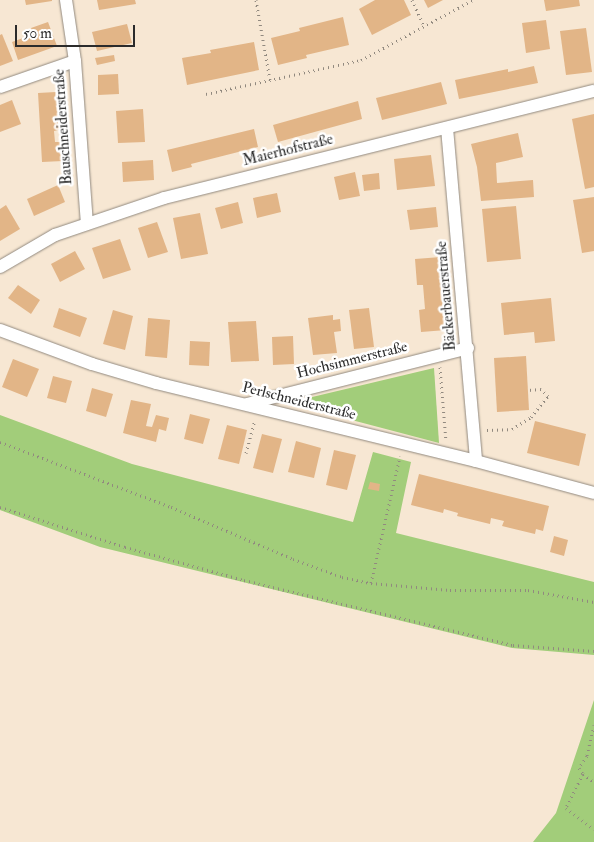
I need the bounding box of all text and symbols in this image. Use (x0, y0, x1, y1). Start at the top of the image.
scale bar (18, 15, 138, 47)
text: 50 m (23, 24, 52, 43)
street label: Bauschneiderstraße (50, 68, 76, 186)
street label: Maierhofstraße (241, 130, 335, 170)
street label: Bäckerbauerstraße (432, 240, 460, 352)
street label: Hochsimmerstraße (295, 338, 409, 382)
street label: Perlschneiderstraße (240, 378, 358, 424)

